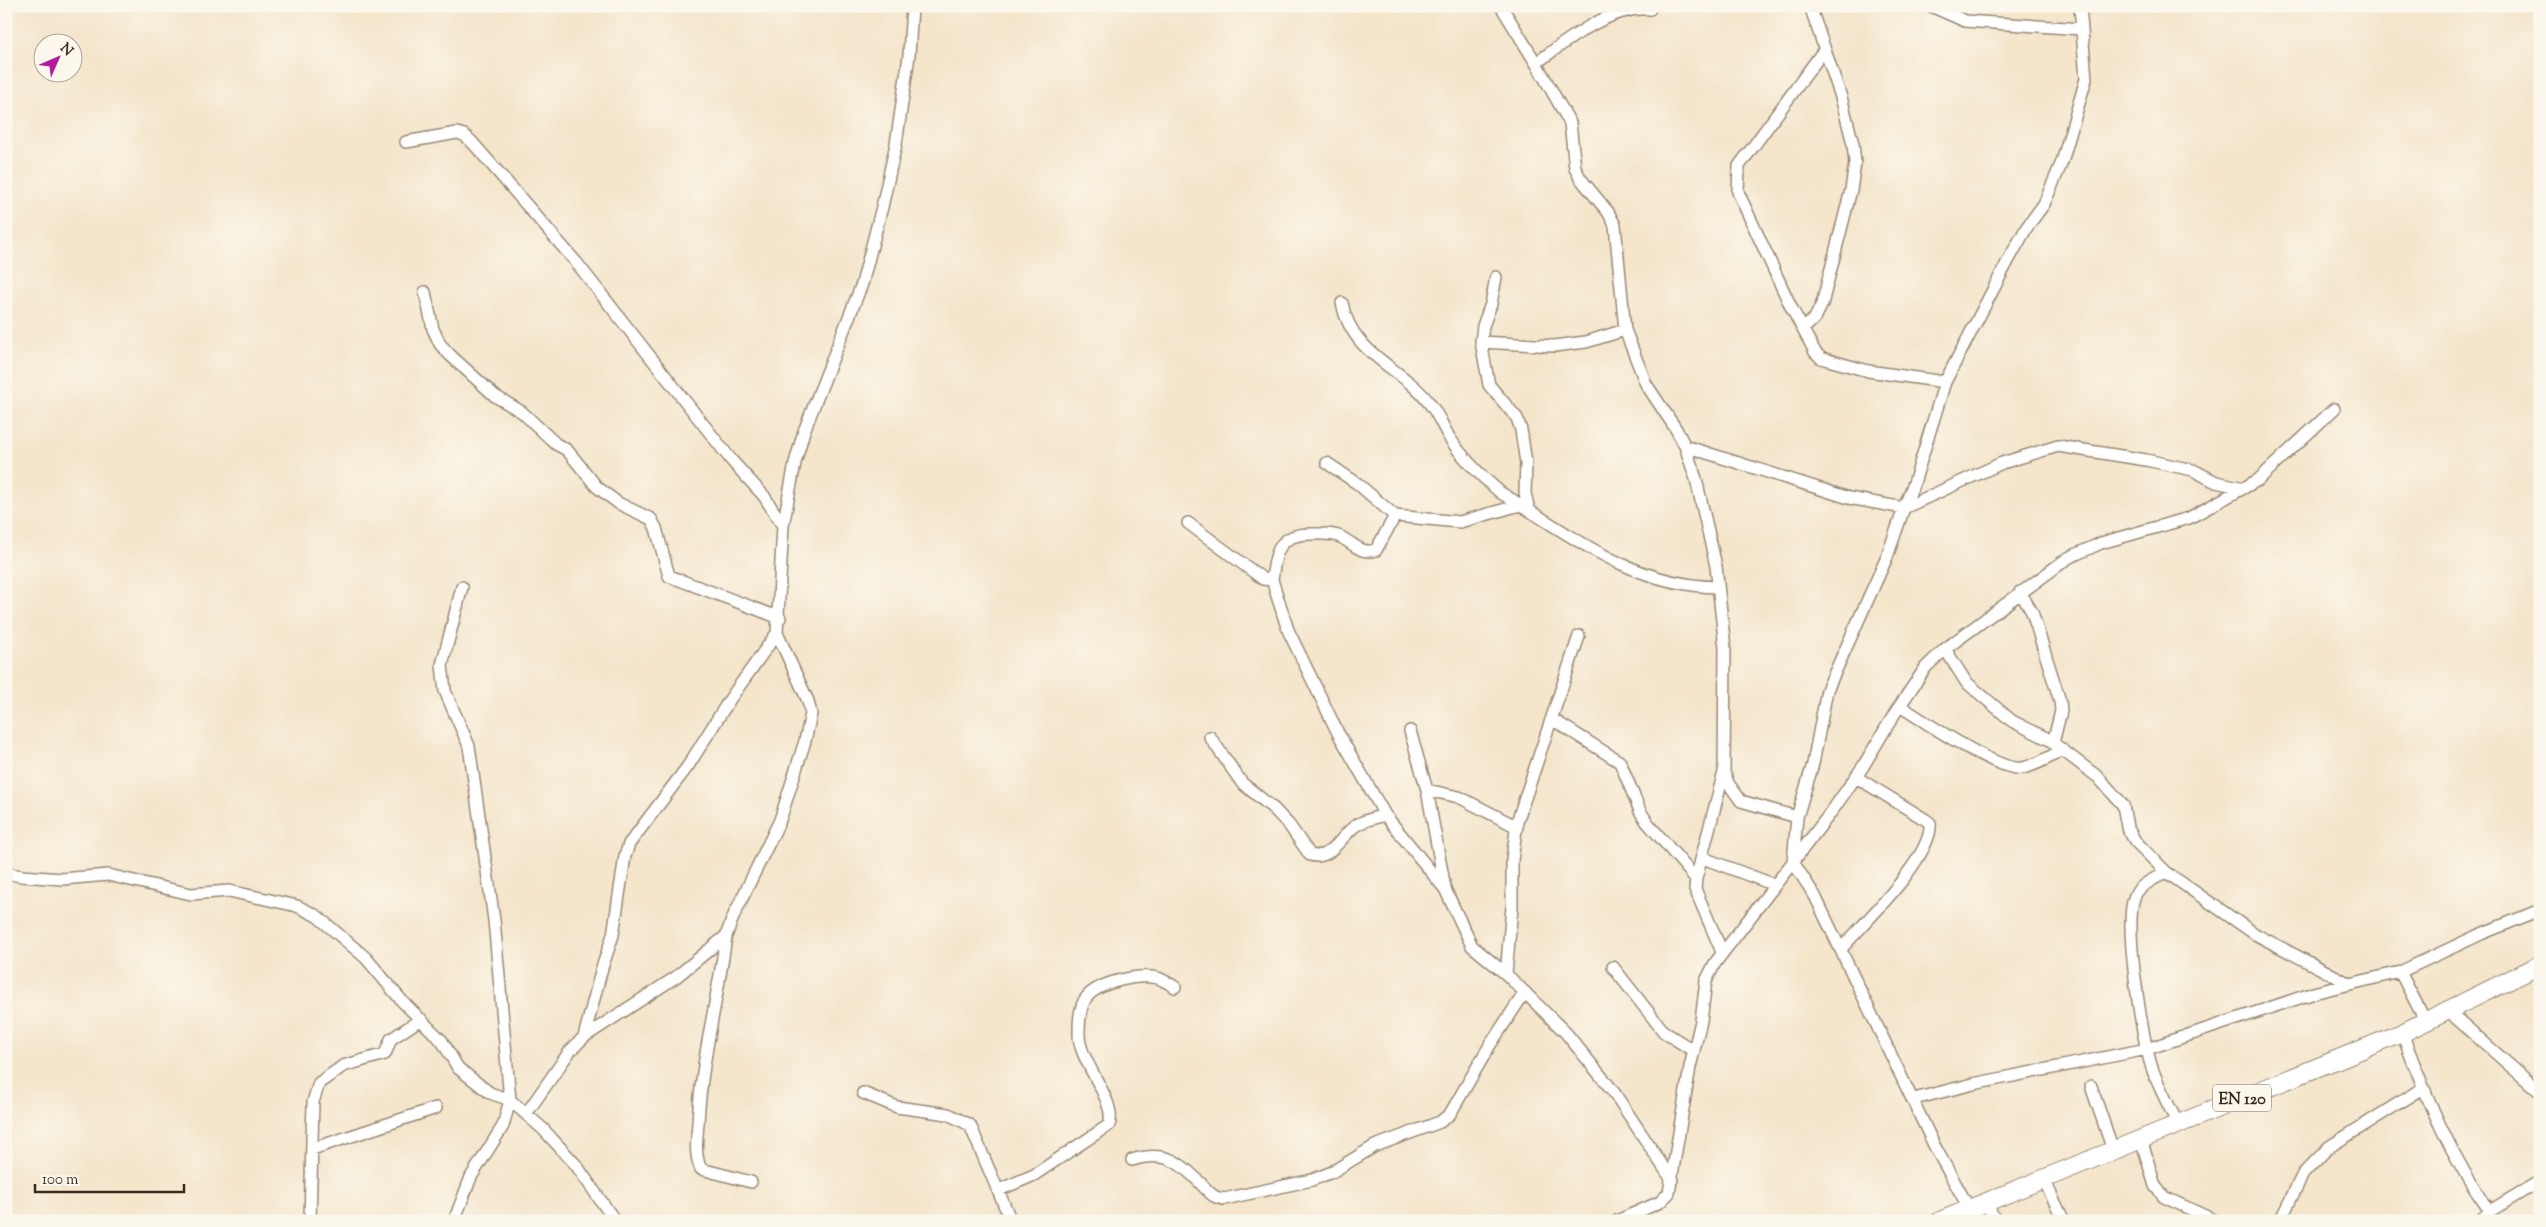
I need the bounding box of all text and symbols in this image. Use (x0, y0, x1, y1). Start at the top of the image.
north arrow (32, 32, 82, 82)
text: N (55, 39, 77, 61)
road number: EN 120 (2213, 1084, 2271, 1112)
scale bar (35, 1162, 184, 1194)
text: 100 m (42, 1170, 79, 1191)

